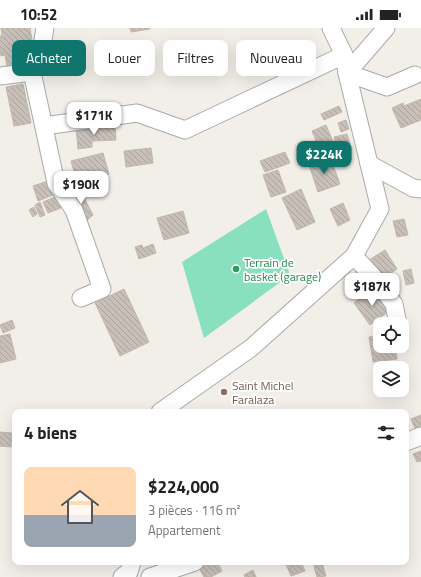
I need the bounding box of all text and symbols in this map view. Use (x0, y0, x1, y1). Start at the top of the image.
text: 10:52 (20, 3, 57, 26)
chip: Acheter (12, 40, 86, 76)
chip: Louer (94, 40, 155, 76)
chip: Filtres (163, 40, 228, 76)
chip: Nouveau (236, 40, 316, 76)
pin: $171K (66, 102, 122, 136)
text: $171K (76, 105, 112, 125)
pin: $224K (296, 141, 352, 175)
text: $224K (306, 144, 342, 164)
pin: $190K (53, 171, 109, 205)
text: $190K (63, 174, 99, 194)
place label: Terrain de basket (garage) (244, 253, 321, 286)
marker: Terrain de basket (garage) (231, 264, 241, 274)
pin: $187K (344, 273, 400, 307)
text: $187K (354, 276, 390, 296)
map controls (373, 317, 409, 397)
button: locate (373, 317, 409, 353)
button: layers (373, 361, 409, 397)
place label: Saint Michel Faralaza (232, 376, 294, 409)
marker: Saint Michel Faralaza (219, 387, 229, 397)
text: 4 biens (24, 420, 77, 446)
icon: filters (375, 422, 397, 444)
text: $224,000 (148, 474, 219, 500)
icon: home (56, 483, 104, 531)
text: 3 pièces · 116 m² (148, 500, 240, 520)
text: Appartement (148, 520, 221, 540)

